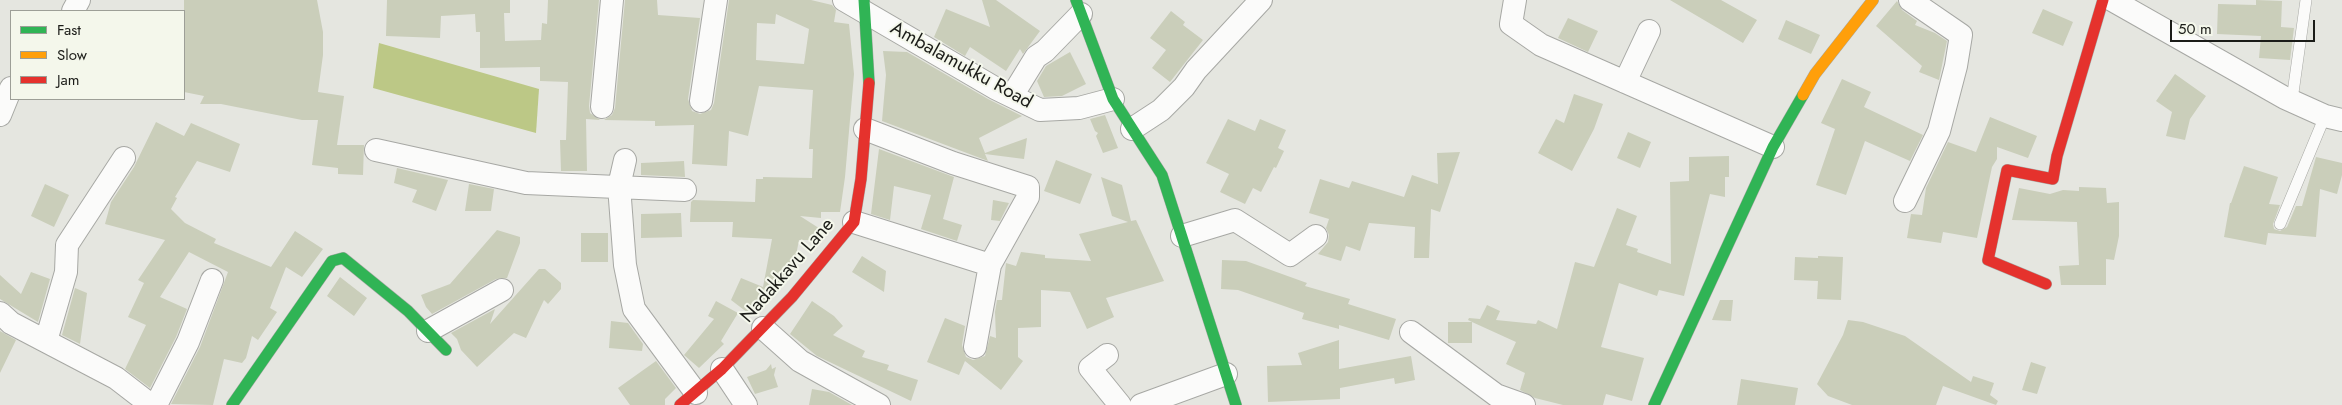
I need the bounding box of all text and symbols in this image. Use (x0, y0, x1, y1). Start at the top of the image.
legend (10, 10, 185, 100)
scale bar (2172, 10, 2317, 42)
street label: Ambalamukku Road (886, 18, 1036, 114)
text: 50 m (2178, 18, 2212, 40)
text: Fast (57, 19, 81, 41)
text: Slow (57, 44, 87, 66)
text: Jam (57, 69, 80, 91)
street label: Nadakkavu Lane (736, 214, 840, 328)

